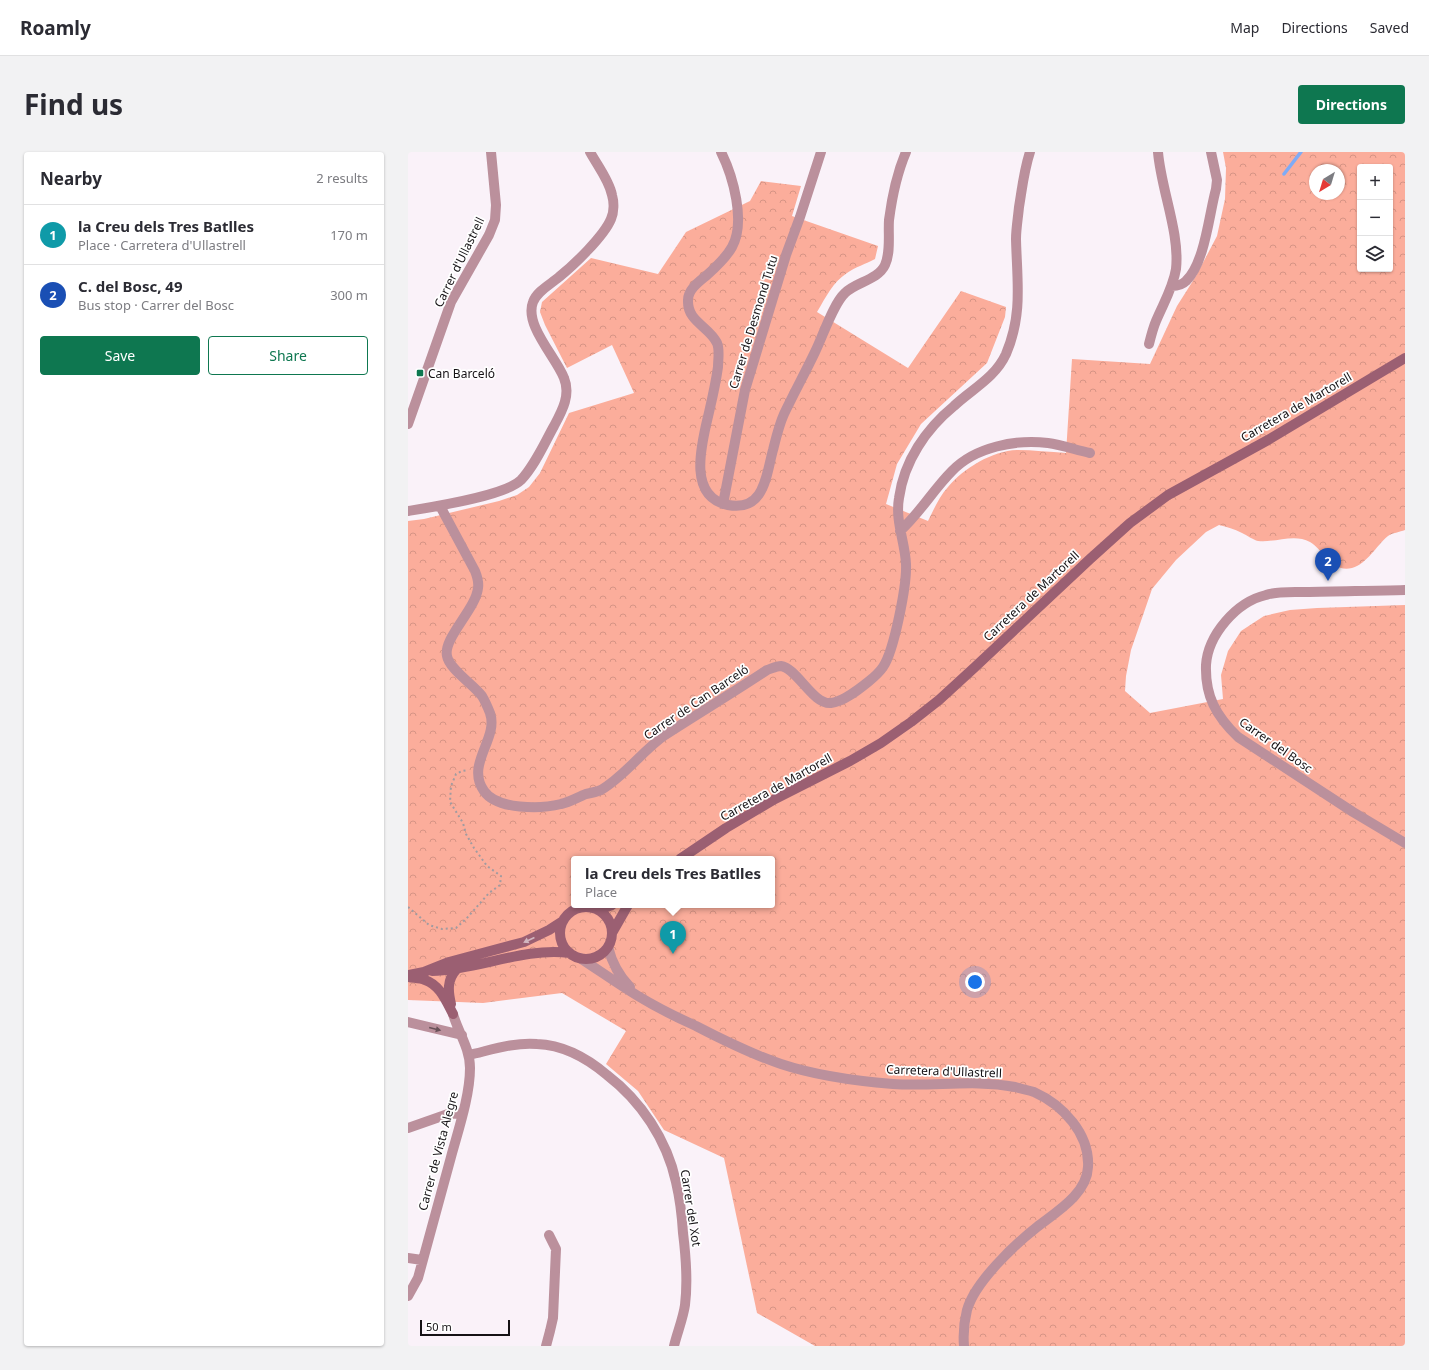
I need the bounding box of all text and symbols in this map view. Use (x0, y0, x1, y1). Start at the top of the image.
text: Roamly (20, 15, 91, 41)
text: Map (1230, 18, 1259, 37)
text: Directions (1281, 18, 1348, 37)
text: Saved (1370, 18, 1409, 37)
text: Find us (24, 85, 123, 123)
button: Directions (1298, 85, 1405, 124)
north arrow (1309, 164, 1345, 200)
map controls (1357, 164, 1393, 272)
button: + (1357, 164, 1393, 200)
text: Nearby (40, 167, 102, 190)
text: 2 results (316, 169, 368, 187)
button: − (1357, 200, 1393, 236)
street label: Carrer d'Ullastrell (430, 214, 488, 310)
text: la Creu dels Tres Batlles (78, 216, 254, 236)
text: 1 (49, 226, 57, 244)
text: 170 m (330, 226, 368, 244)
text: Place · Carretera d'Ullastrell (78, 236, 246, 254)
button: layers (1357, 236, 1393, 272)
street label: Carrer de Desmond Tutu (725, 253, 781, 391)
text: C. del Bosc, 49 (78, 276, 183, 296)
text: 2 (49, 286, 57, 304)
text: 300 m (330, 286, 368, 304)
text: Bus stop · Carrer del Bosc (78, 296, 234, 314)
button: Save (40, 336, 200, 375)
button: Share (208, 336, 368, 375)
place label: Can Barceló (428, 365, 495, 382)
marker: Can Barceló (415, 368, 425, 378)
street label: Carretera de Martorell (1237, 368, 1355, 446)
street label: Carretera de Martorell (979, 547, 1083, 645)
pin: 2 (1315, 548, 1341, 581)
street label: Carrer de Can Barceló (640, 661, 752, 743)
street label: Carrer del Bosc (1236, 713, 1316, 777)
street label: Carretera de Martorell (717, 749, 835, 825)
popup (571, 856, 775, 908)
text: la Creu dels Tres Batlles (585, 863, 761, 883)
text: Place (585, 883, 617, 901)
pin: 1 (660, 921, 686, 954)
one-way arrow (523, 937, 534, 943)
your location (965, 972, 985, 992)
one-way arrow (429, 1026, 441, 1032)
street label: Carretera d'Ullastrell (886, 1060, 1002, 1082)
street label: Carrer de Vista Alegre (414, 1089, 462, 1212)
street label: Carrer del Xot (677, 1168, 706, 1248)
scale bar (420, 1318, 510, 1337)
text: 50 m (426, 1319, 452, 1334)

